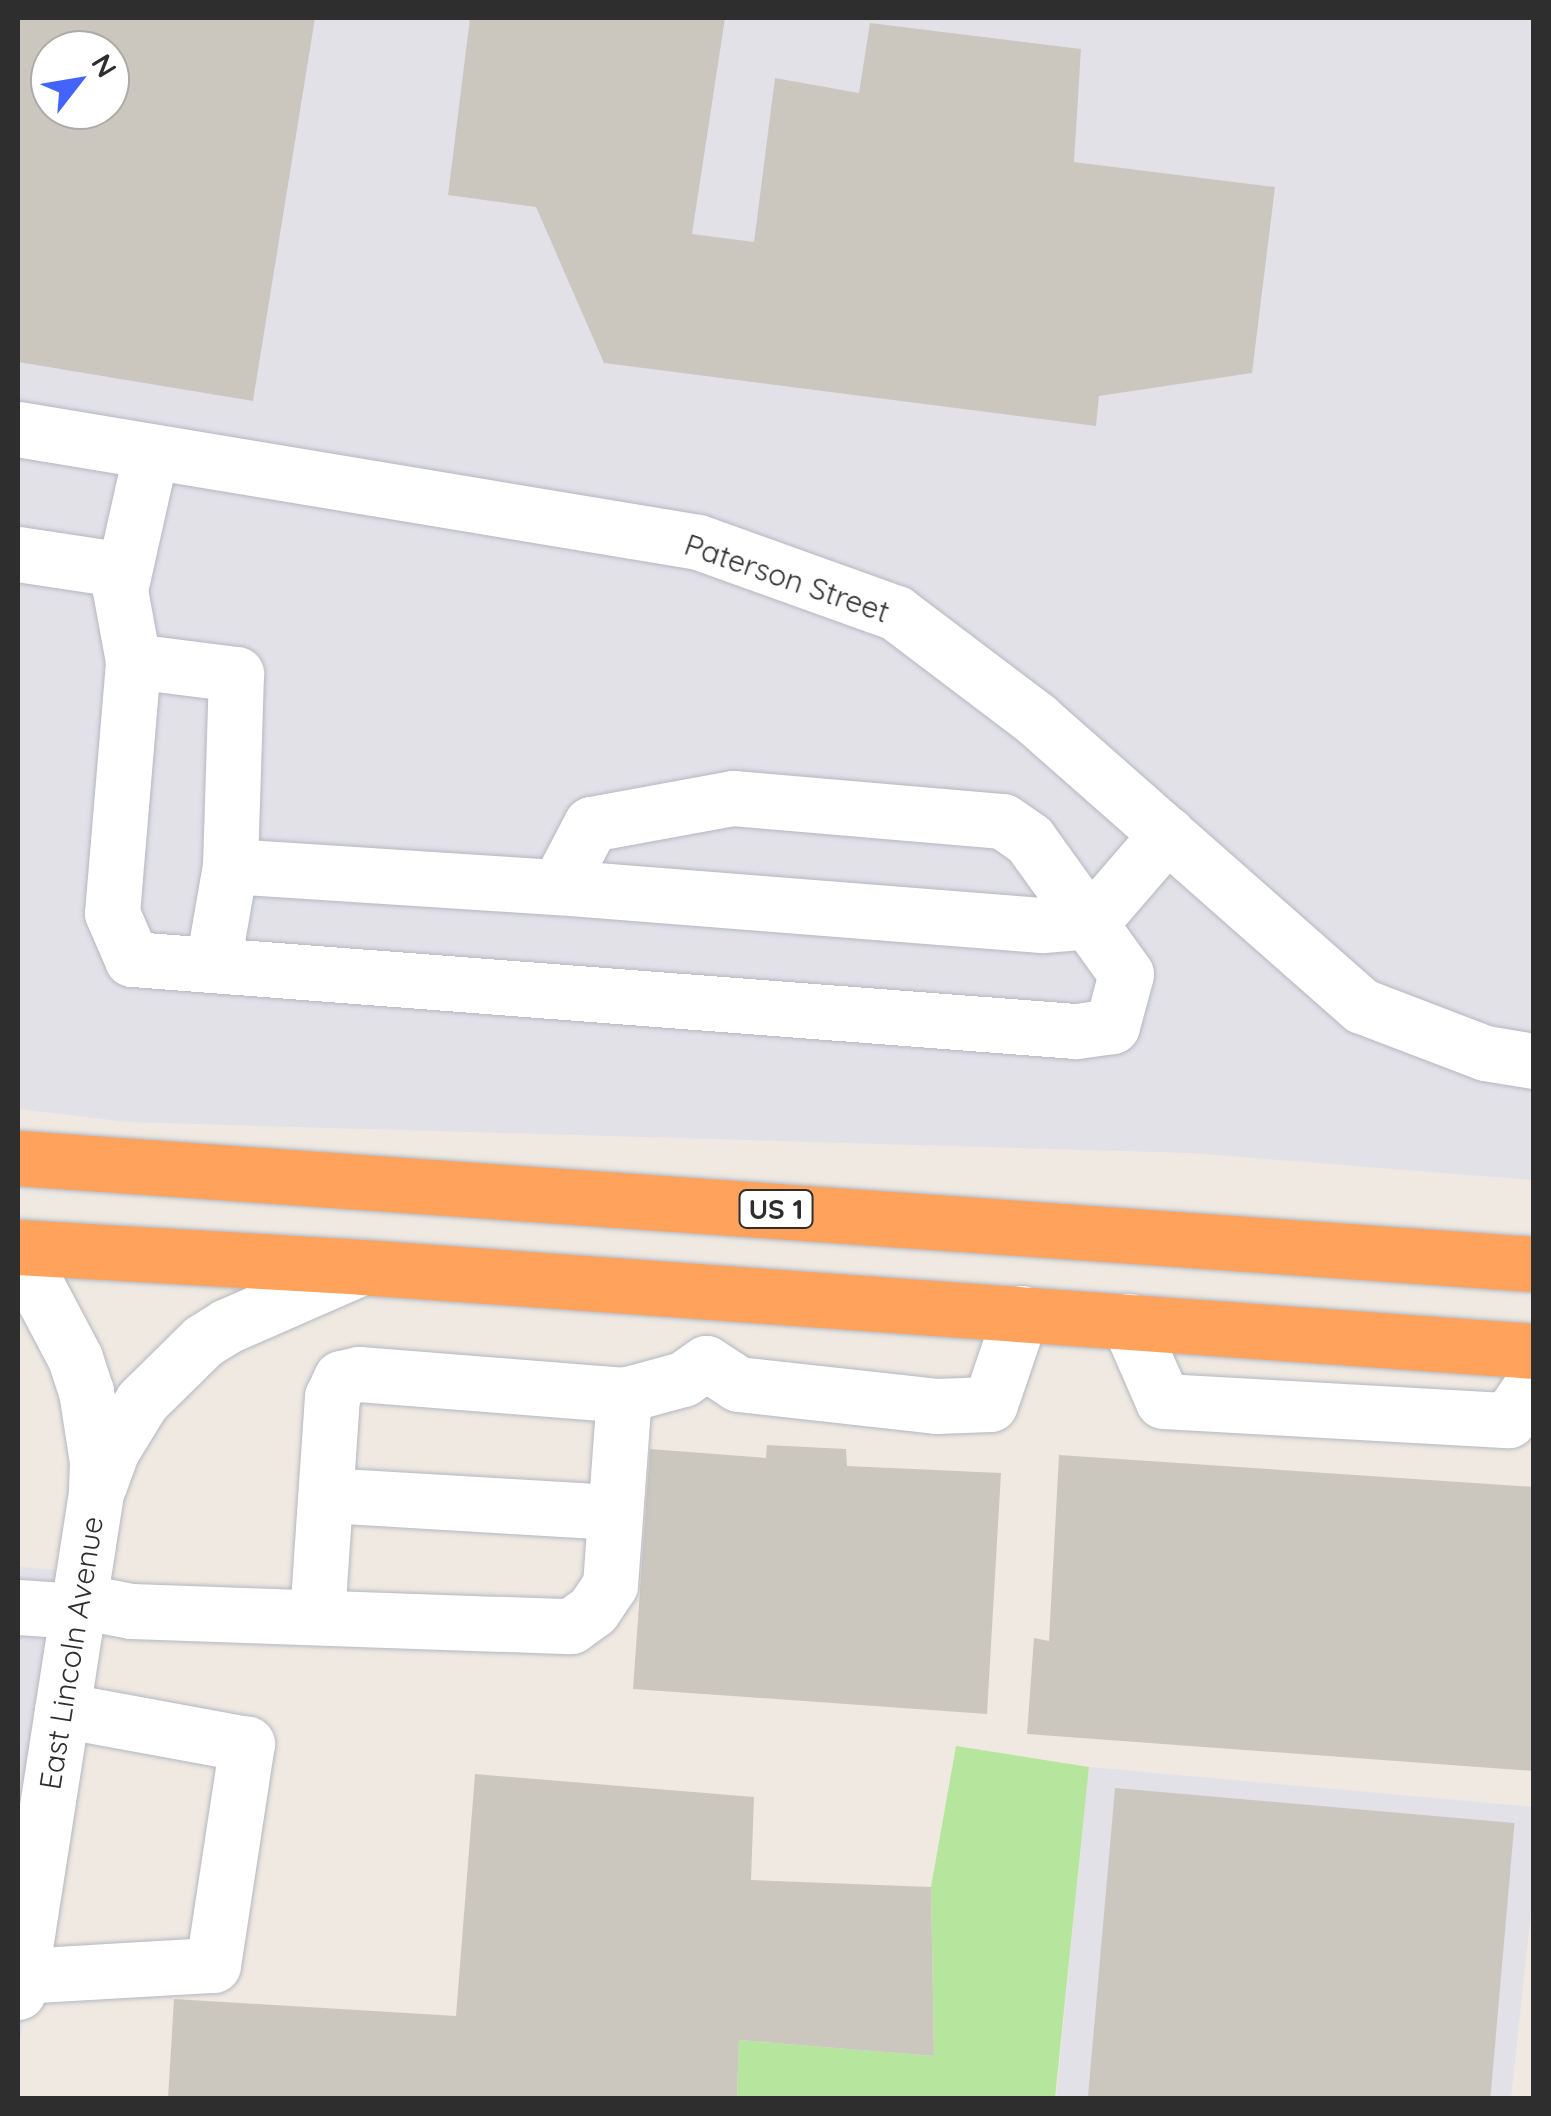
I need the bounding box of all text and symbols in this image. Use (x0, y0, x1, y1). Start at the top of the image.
north arrow (30, 30, 130, 130)
text: N (84, 47, 125, 83)
street label: Paterson Street (680, 526, 894, 630)
road number: US 1 (738, 1186, 814, 1232)
street label: East Lincoln Avenue (32, 1514, 110, 1792)

